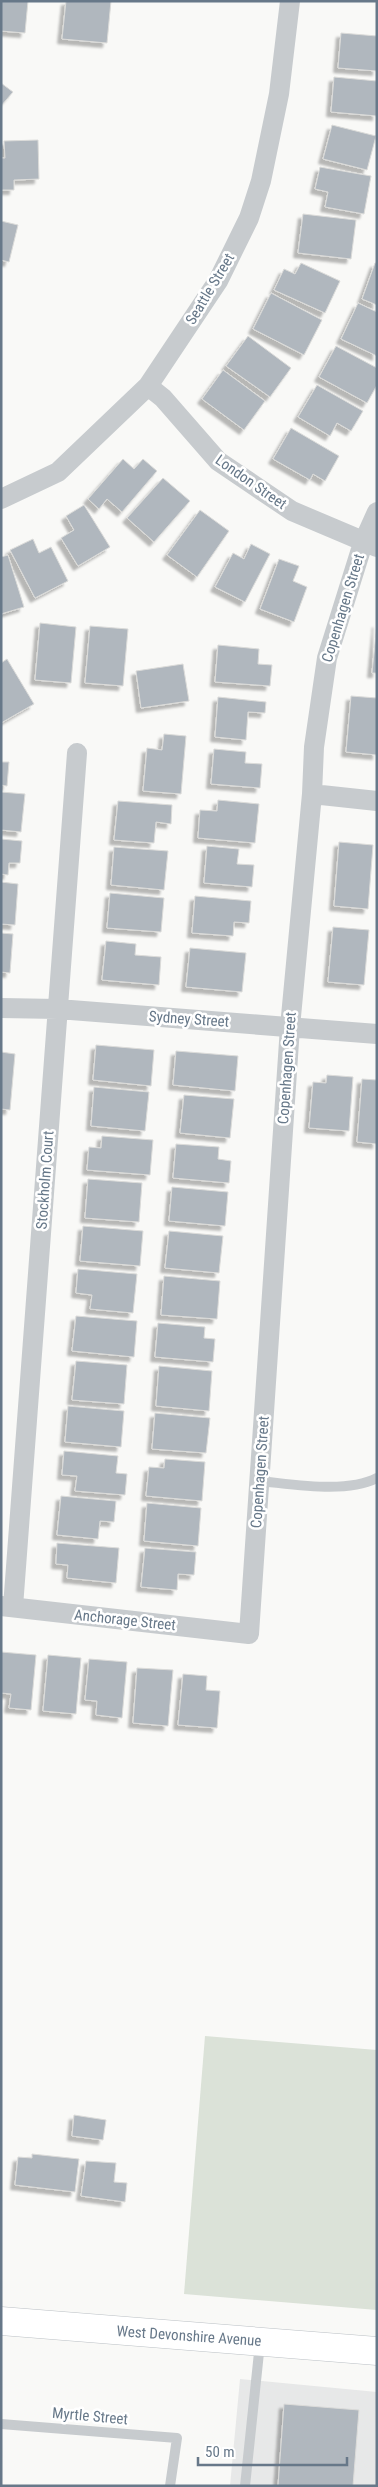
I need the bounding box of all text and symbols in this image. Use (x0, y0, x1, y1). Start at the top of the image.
street label: Seattle Street (182, 250, 238, 328)
street label: London Street (212, 451, 290, 513)
street label: Copenhagen Street (318, 552, 368, 664)
street label: Sydney Street (148, 1007, 230, 1031)
street label: Copenhagen Street (274, 1011, 300, 1125)
street label: Stockholm Court (33, 1130, 57, 1230)
street label: Copenhagen Street (247, 1415, 273, 1529)
street label: Anchorage Street (73, 1606, 177, 1634)
street label: West Devonshire Avenue (116, 2322, 262, 2350)
street label: Myrtle Street (51, 2404, 129, 2428)
scale bar (198, 2434, 347, 2466)
text: 50 m (205, 2443, 235, 2461)

